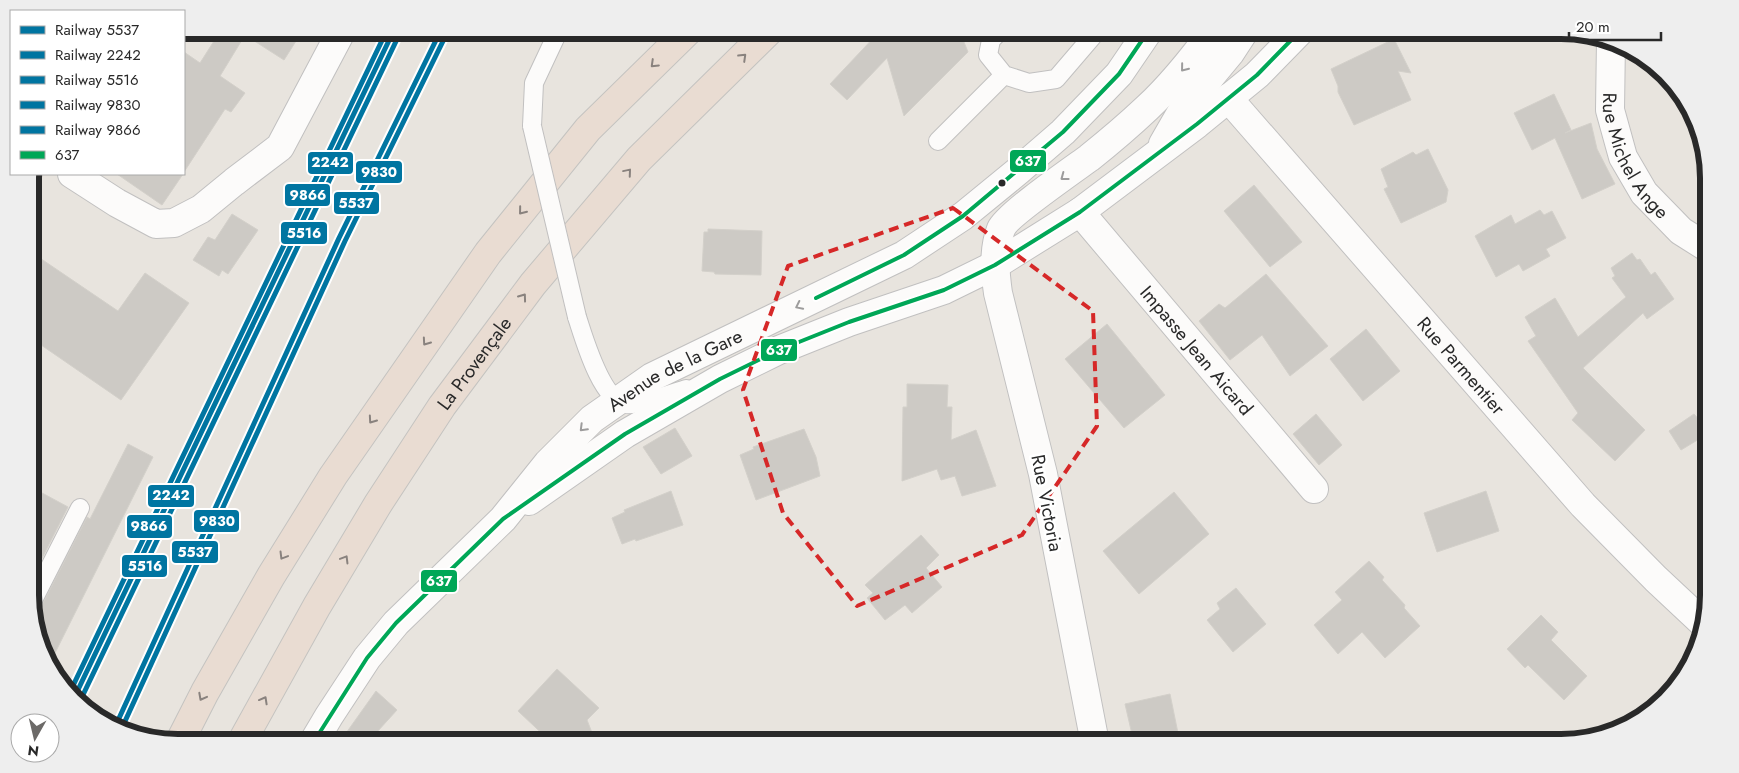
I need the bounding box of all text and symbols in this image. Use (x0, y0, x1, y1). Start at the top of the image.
legend (10, 10, 185, 175)
scale bar (1569, 10, 1662, 42)
text: 20 m (1576, 16, 1610, 38)
text: Railway 5537 (55, 19, 139, 41)
text: Railway 2242 (55, 44, 141, 66)
one-way arrow (737, 54, 746, 63)
one-way arrow (650, 58, 659, 67)
one-way arrow (1180, 63, 1189, 72)
text: Railway 5516 (55, 69, 139, 91)
street label: Rue Michel Ange (1596, 93, 1675, 225)
text: Railway 9830 (55, 94, 140, 116)
text: Railway 9866 (55, 119, 141, 141)
text: 637 (55, 144, 80, 166)
line badge: 637 (1009, 149, 1047, 173)
line badge: 2242 (307, 151, 354, 175)
text: 637 (1015, 151, 1042, 171)
text: 2242 (311, 152, 349, 172)
line badge: 9830 (355, 160, 403, 184)
text: 9830 (361, 162, 397, 182)
one-way arrow (622, 169, 630, 178)
one-way arrow (1060, 171, 1070, 180)
unlabelled marker (997, 178, 1007, 188)
line badge: 9866 (284, 183, 331, 207)
text: 9866 (290, 185, 326, 205)
line badge: 5537 (333, 191, 380, 215)
text: 5537 (339, 193, 374, 213)
one-way arrow (519, 205, 527, 214)
line badge: 5516 (280, 221, 328, 245)
text: 5516 (287, 223, 321, 243)
street label: Impasse Jean Aicard (1134, 279, 1260, 421)
one-way arrow (518, 294, 526, 303)
one-way arrow (796, 300, 805, 310)
street label: La Provençale (430, 311, 518, 415)
street label: Rue Parmentier (1411, 311, 1512, 421)
street label: Avenue de la Gare (602, 322, 747, 418)
one-way arrow (423, 336, 432, 346)
line badge: 637 (760, 338, 798, 362)
text: 637 (766, 340, 793, 360)
one-way arrow (369, 414, 378, 424)
one-way arrow (580, 422, 589, 431)
street label: Rue Victoria (1024, 452, 1070, 554)
line badge: 2242 (147, 484, 195, 508)
text: 2242 (152, 485, 190, 505)
line badge: 9830 (193, 509, 240, 533)
text: 9830 (199, 511, 235, 531)
line badge: 9866 (126, 514, 173, 539)
text: 9866 (131, 516, 167, 536)
line badge: 5537 (171, 540, 219, 564)
text: 5537 (178, 542, 213, 562)
one-way arrow (280, 551, 290, 560)
line badge: 5516 (121, 554, 168, 578)
text: 5516 (128, 556, 162, 576)
one-way arrow (338, 556, 348, 565)
line badge: 637 (420, 569, 458, 593)
text: 637 (426, 571, 453, 591)
one-way arrow (198, 692, 208, 701)
one-way arrow (258, 697, 268, 706)
north arrow (10, 713, 60, 763)
text: N (26, 740, 40, 762)

